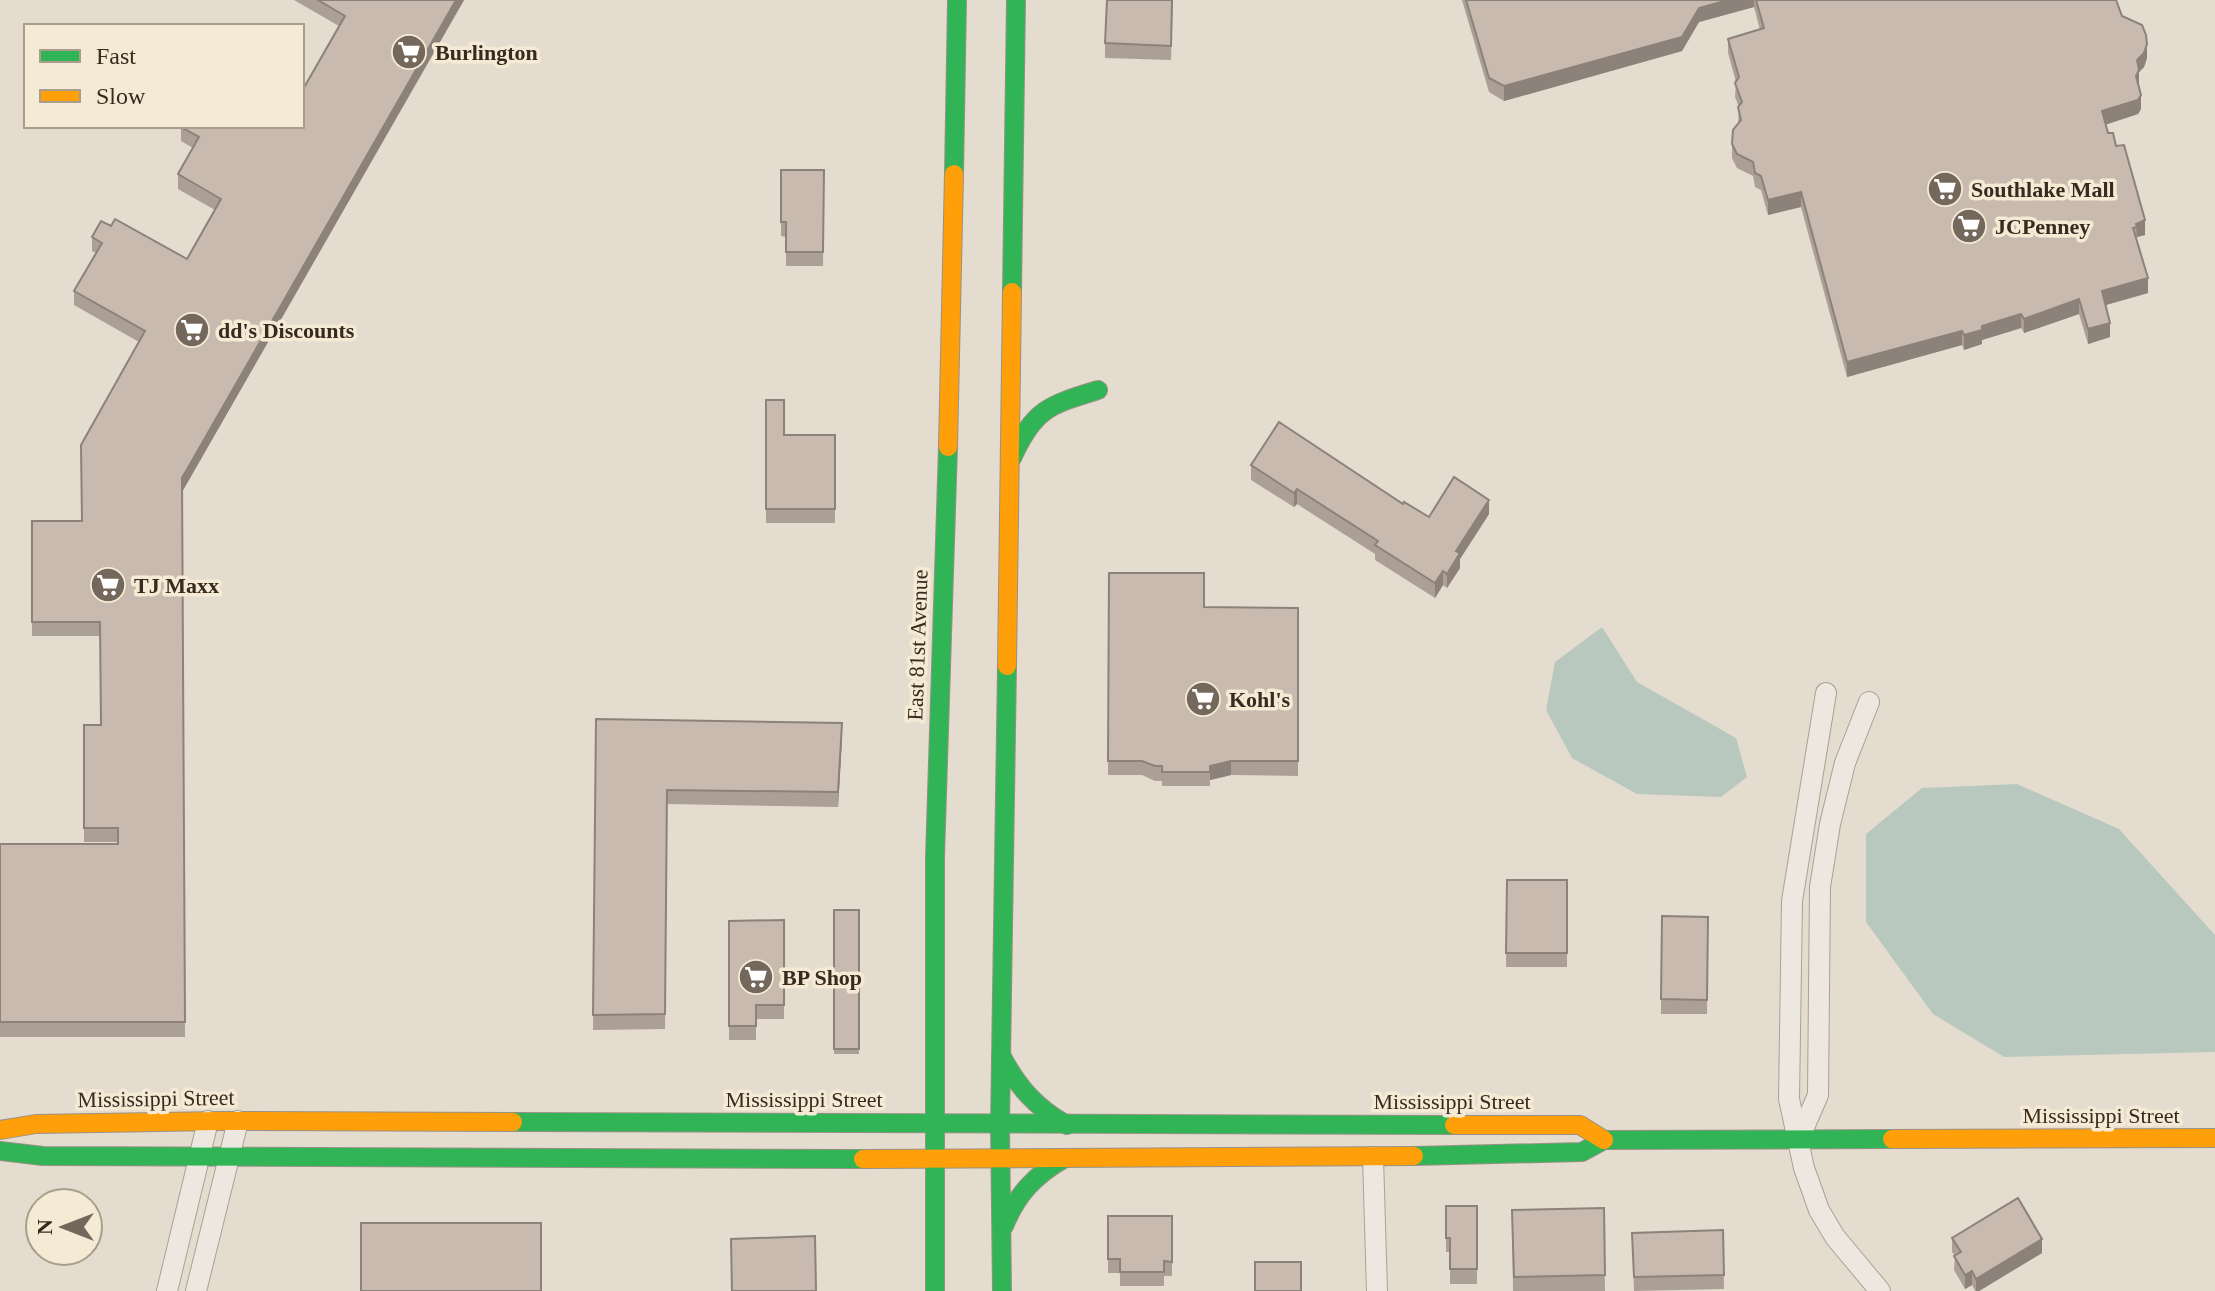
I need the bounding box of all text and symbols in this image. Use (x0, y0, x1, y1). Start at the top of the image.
legend (24, 24, 304, 128)
supermarket icon: Burlington (390, 33, 428, 71)
place label: Burlington (435, 40, 538, 65)
text: Fast (96, 43, 136, 69)
text: Slow (96, 83, 146, 109)
supermarket icon: Southlake Mall (1926, 170, 1964, 208)
place label: Southlake Mall (1971, 177, 2115, 202)
supermarket icon: JCPenney (1950, 207, 1988, 245)
place label: JCPenney (1995, 214, 2090, 239)
supermarket icon: dd's Discounts (173, 311, 211, 349)
place label: dd's Discounts (218, 318, 355, 343)
supermarket icon: TJ Maxx (89, 566, 127, 604)
street label: East 81st Avenue (902, 569, 933, 721)
place label: TJ Maxx (134, 573, 219, 598)
supermarket icon: Kohl's (1184, 680, 1222, 718)
place label: Kohl's (1229, 687, 1291, 712)
supermarket icon: BP Shop (737, 958, 775, 996)
place label: BP Shop (782, 965, 862, 990)
street label: Mississippi Street (77, 1085, 235, 1112)
street label: Mississippi Street (725, 1087, 883, 1112)
street label: Mississippi Street (1373, 1089, 1531, 1114)
street label: Mississippi Street (2022, 1103, 2180, 1128)
north arrow (24, 1187, 104, 1267)
text: N (32, 1219, 57, 1235)

